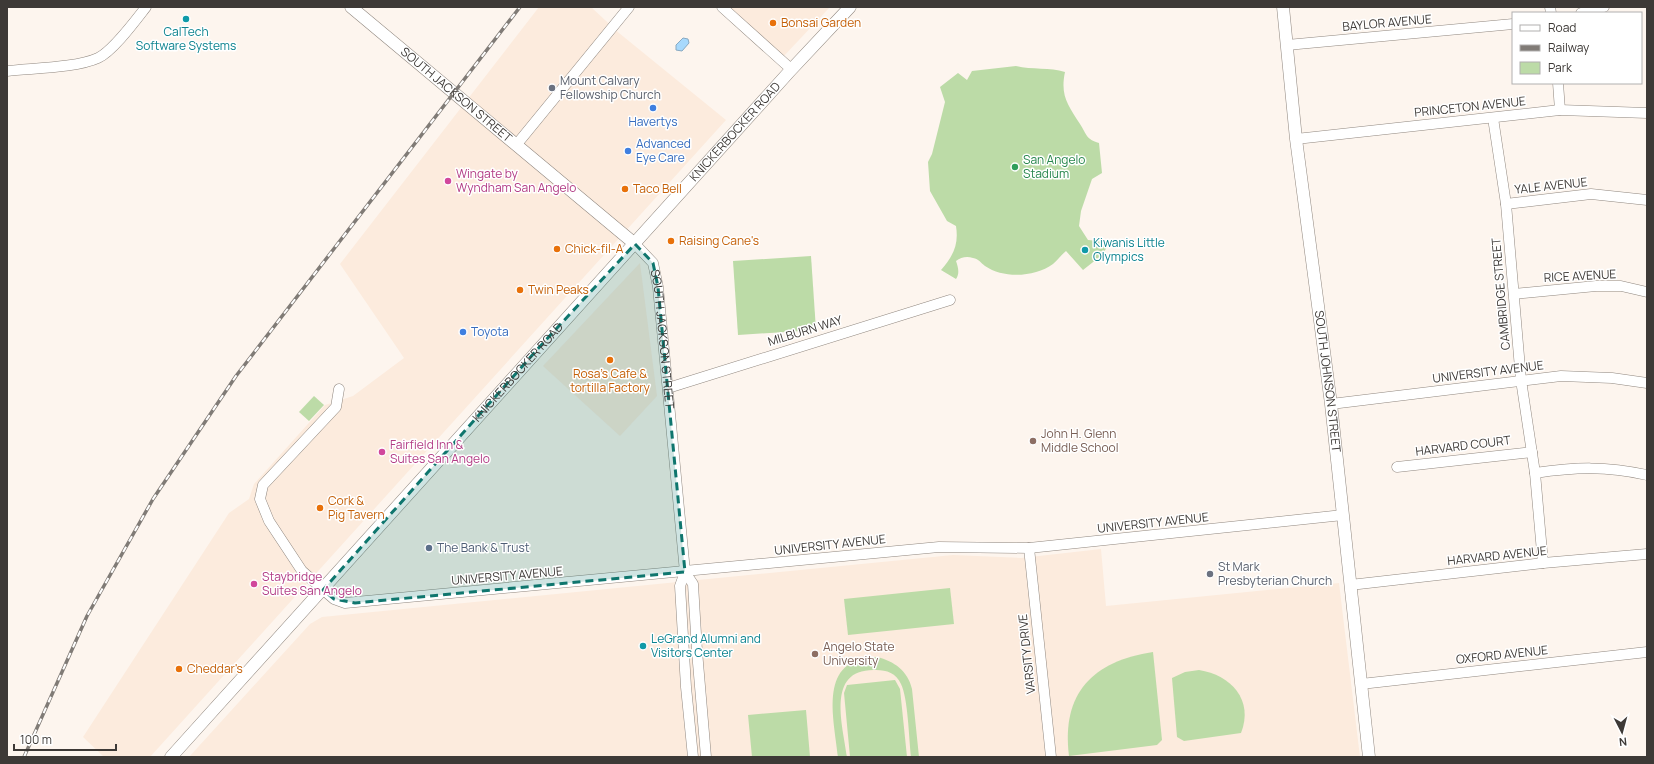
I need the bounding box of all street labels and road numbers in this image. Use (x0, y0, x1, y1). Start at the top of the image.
street label: BAYLOR AVENUE (1341, 10, 1433, 35)
street label: SOUTH JACKSON STREET (397, 43, 516, 146)
street label: KNICKERBOCKER ROAD (685, 78, 784, 185)
street label: PRINCETON AVENUE (1413, 92, 1527, 121)
street label: YALE AVENUE (1514, 173, 1588, 198)
street label: CAMBRIDGE STREET (1487, 236, 1514, 351)
street label: RICE AVENUE (1543, 265, 1617, 286)
street label: SOUTH JACKSON STREET (647, 268, 679, 410)
street label: SOUTH JOHNSON STREET (1311, 309, 1345, 454)
street label: MILBURN WAY (766, 311, 844, 350)
street label: KNICKERBOCKER ROAD (468, 319, 567, 425)
street label: UNIVERSITY AVENUE (1431, 356, 1545, 387)
street label: HARVARD COURT (1414, 431, 1512, 460)
street label: UNIVERSITY AVENUE (1096, 508, 1210, 537)
street label: UNIVERSITY AVENUE (773, 530, 887, 559)
street label: HARVARD AVENUE (1446, 542, 1548, 569)
street label: UNIVERSITY AVENUE (451, 562, 563, 589)
street label: VARSITY DRIVE (1014, 613, 1039, 695)
street label: OXFORD AVENUE (1455, 641, 1549, 668)

